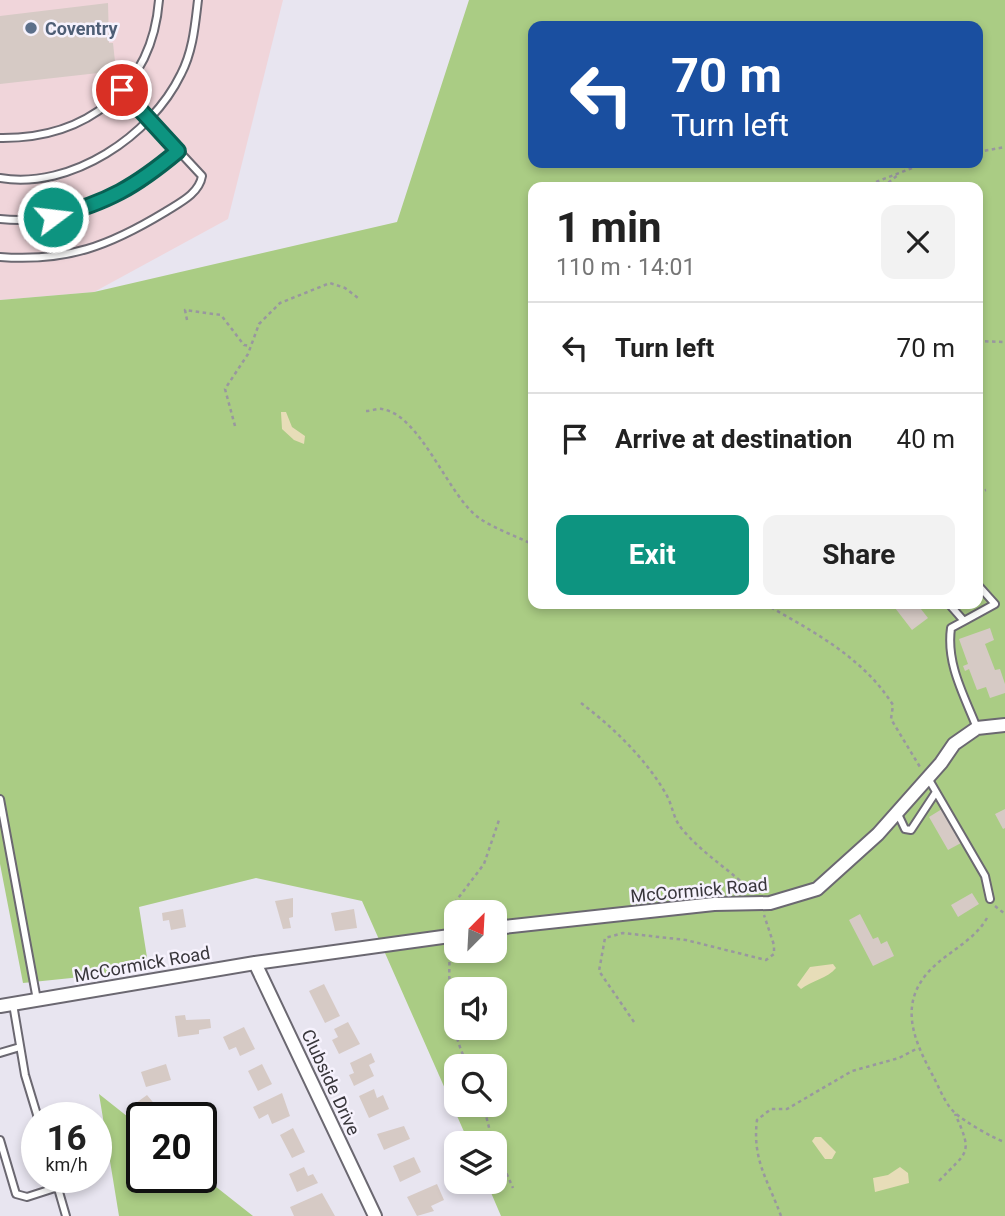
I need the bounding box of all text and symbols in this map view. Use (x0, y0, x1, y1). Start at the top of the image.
place label: Coventry (45, 18, 118, 39)
marker: Coventry (23, 20, 39, 36)
text: 70 m (671, 47, 782, 104)
icon: left (556, 49, 647, 140)
pin (92, 60, 152, 120)
icon: arrive (103, 71, 141, 109)
text: Turn left (671, 106, 789, 144)
position arrow (16, 180, 90, 254)
text: 1 min (556, 203, 662, 252)
button: close (881, 205, 955, 279)
text: 110 m · 14:01 (556, 254, 695, 281)
icon: left (556, 329, 594, 367)
text: Turn left (615, 333, 714, 363)
text: 70 m (897, 333, 955, 363)
icon: arrive (556, 420, 594, 458)
text: Arrive at destination (615, 424, 852, 454)
text: 40 m (897, 424, 955, 454)
button: Exit (556, 515, 749, 595)
button: Share (763, 515, 955, 595)
street label: McCormick Road (629, 874, 769, 906)
north arrow (444, 900, 508, 962)
map controls (444, 900, 507, 1194)
street label: McCormick Road (72, 942, 212, 986)
button: sound (444, 977, 507, 1040)
street label: Clubside Drive (297, 1026, 365, 1138)
button: search (444, 1054, 507, 1117)
speed limit sign: 20 (126, 1102, 217, 1193)
text: 16 (46, 1118, 87, 1159)
button: layers (444, 1131, 507, 1194)
text: km/h (45, 1154, 88, 1175)

